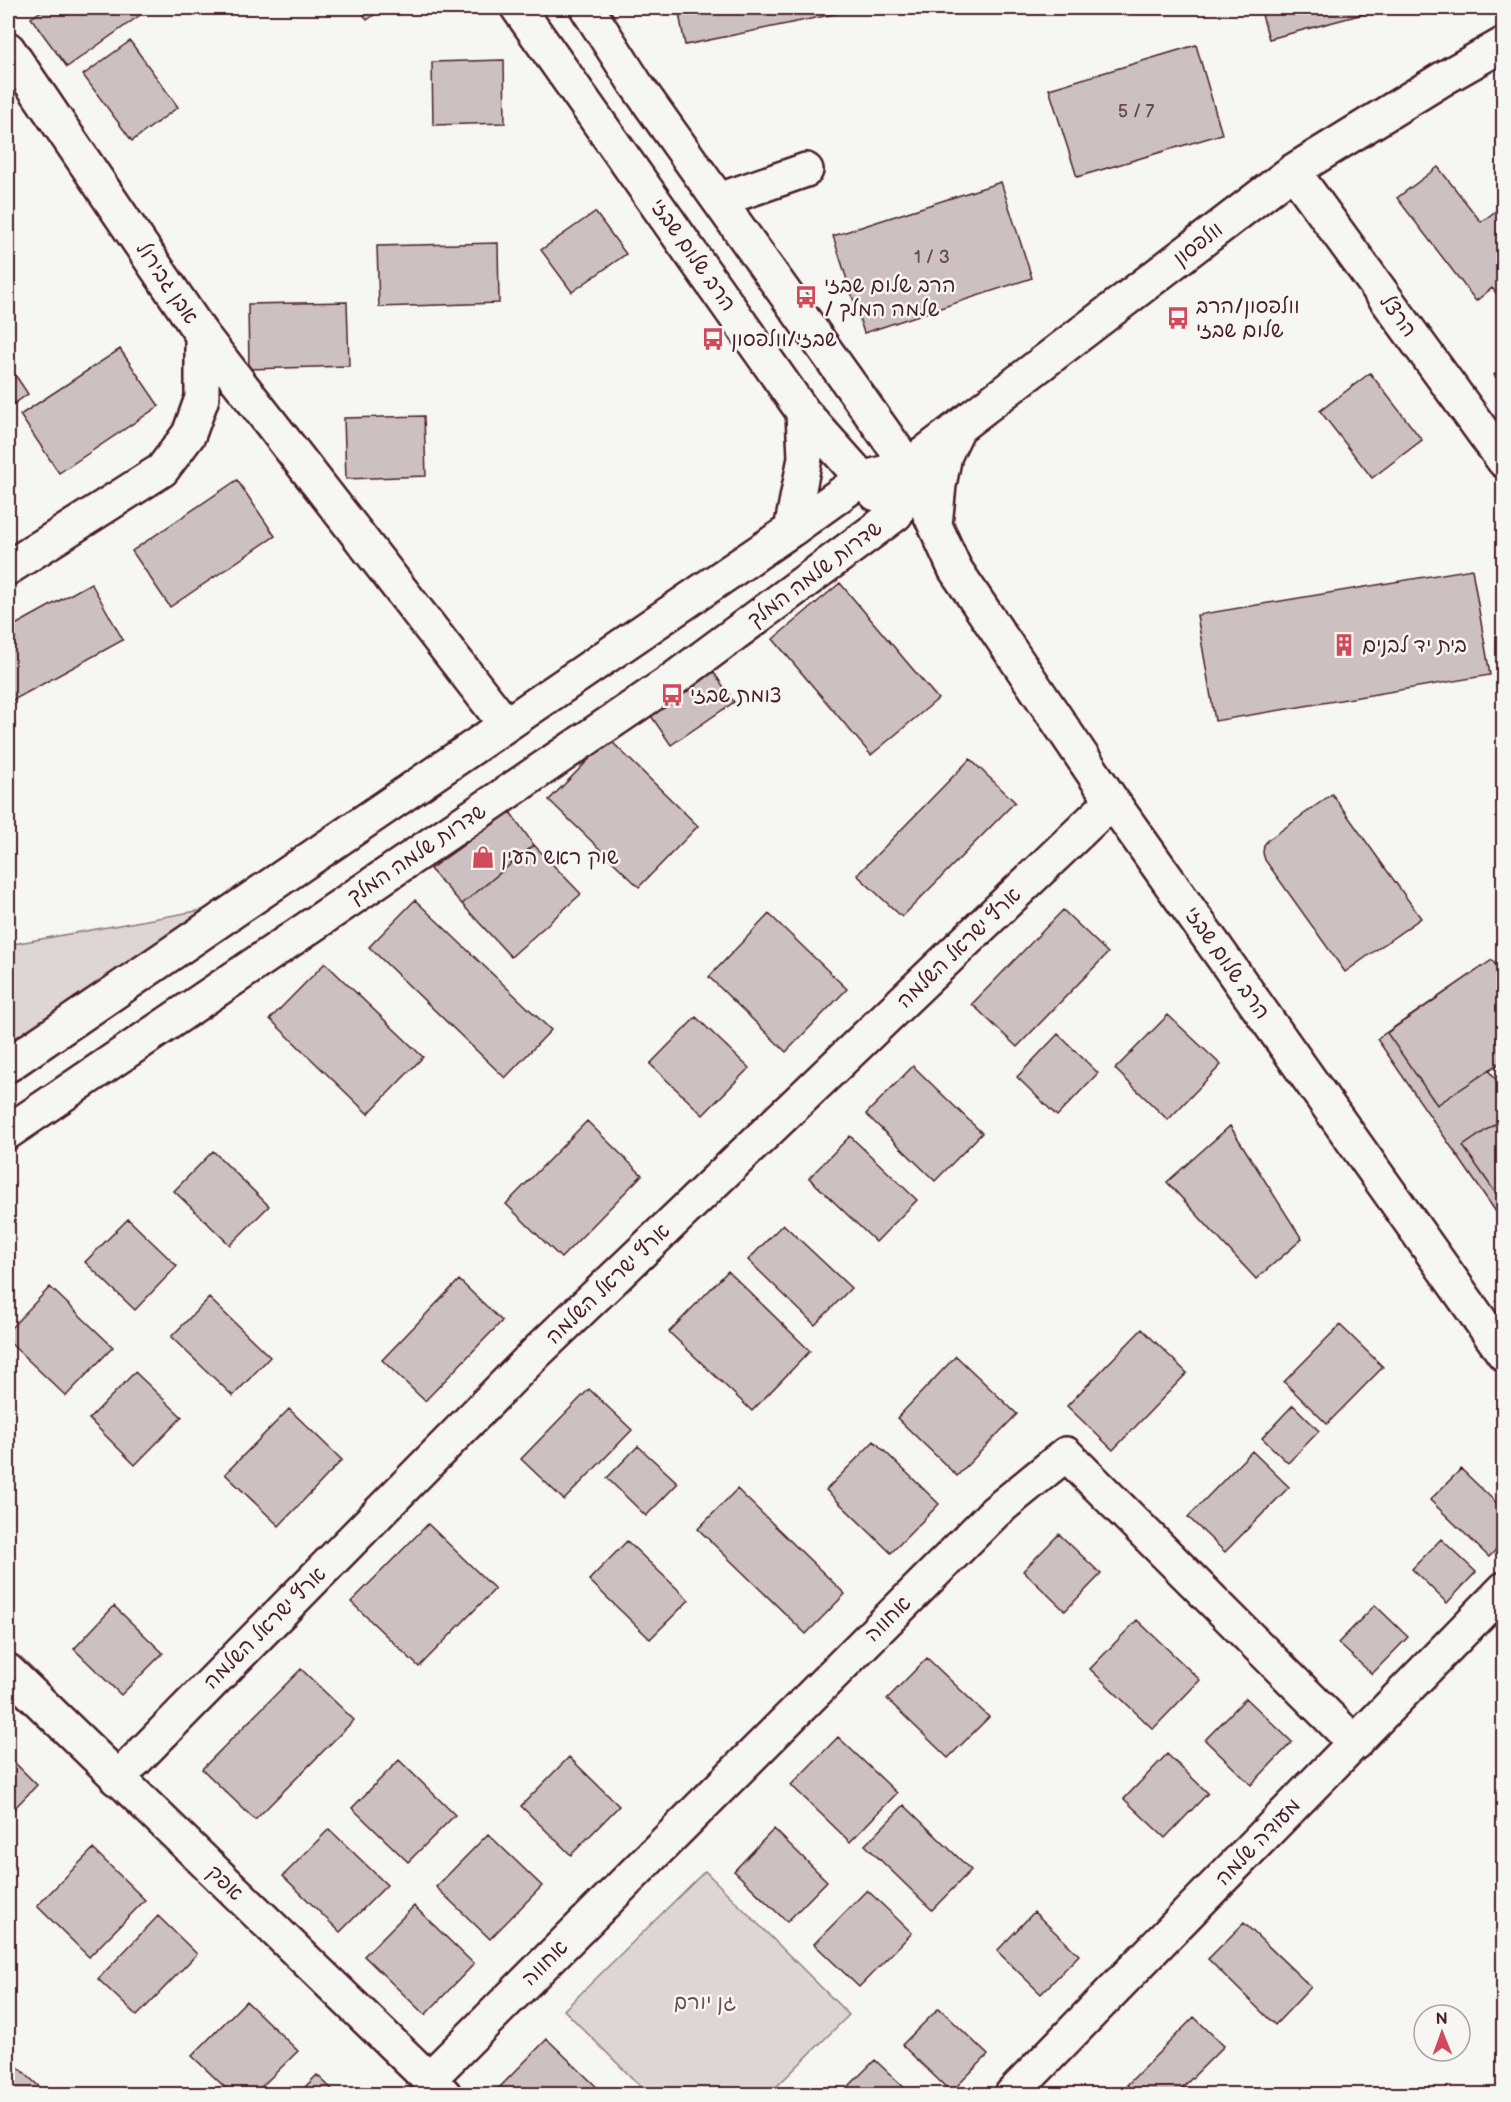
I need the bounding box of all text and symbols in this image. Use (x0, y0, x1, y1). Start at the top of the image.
house number: 5 / 7 (1118, 101, 1154, 122)
street label: הרב שלום שבזי (645, 194, 741, 316)
street label: וולפסון (1168, 217, 1228, 271)
street label: אבן גבירול (130, 237, 204, 329)
house number: 1 / 3 (914, 247, 950, 268)
place label: הרב שלום שבזי / שלמה המלך (824, 273, 956, 322)
bus stop icon: הרב שלום שבזי / שלמה המלך (793, 284, 819, 310)
street label: הרצל (1374, 290, 1422, 342)
place label: וולפסון/הרב שלום שבזי (1196, 294, 1300, 343)
bus stop icon: וולפסון/הרב שלום שבזי (1165, 305, 1191, 331)
bus stop icon: שבזי/וולפסון (700, 326, 726, 352)
place label: שבזי/וולפסון (731, 327, 837, 352)
street label: שדרות שלמה המלך (743, 515, 887, 633)
building icon: בית יד לבנים (1331, 632, 1357, 658)
place label: בית יד לבנים (1362, 633, 1467, 658)
bus stop icon: צומת שבזי (659, 682, 685, 708)
place label: צומת שבזי (690, 683, 782, 708)
street label: שדרות שלמה המלך (343, 798, 491, 910)
shop icon: שוק ראש העין (470, 844, 496, 870)
place label: שוק ראש העין (501, 845, 619, 870)
street label: ארץ ישראל השלמה (892, 882, 1026, 1014)
street label: הרב שלום שבזי (1179, 902, 1275, 1024)
street label: ארץ ישראל השלמה (541, 1218, 675, 1350)
street label: ארץ ישראל השלמה (199, 1562, 331, 1694)
street label: אחווה (860, 1591, 916, 1647)
street label: מעודה שלמה (1210, 1793, 1306, 1891)
street label: אפק (202, 1860, 248, 1906)
street label: אחווה (517, 1935, 573, 1991)
park label: גן יורם (674, 1990, 736, 2015)
north arrow (1412, 2003, 1472, 2063)
text: N (1436, 2010, 1448, 2029)

